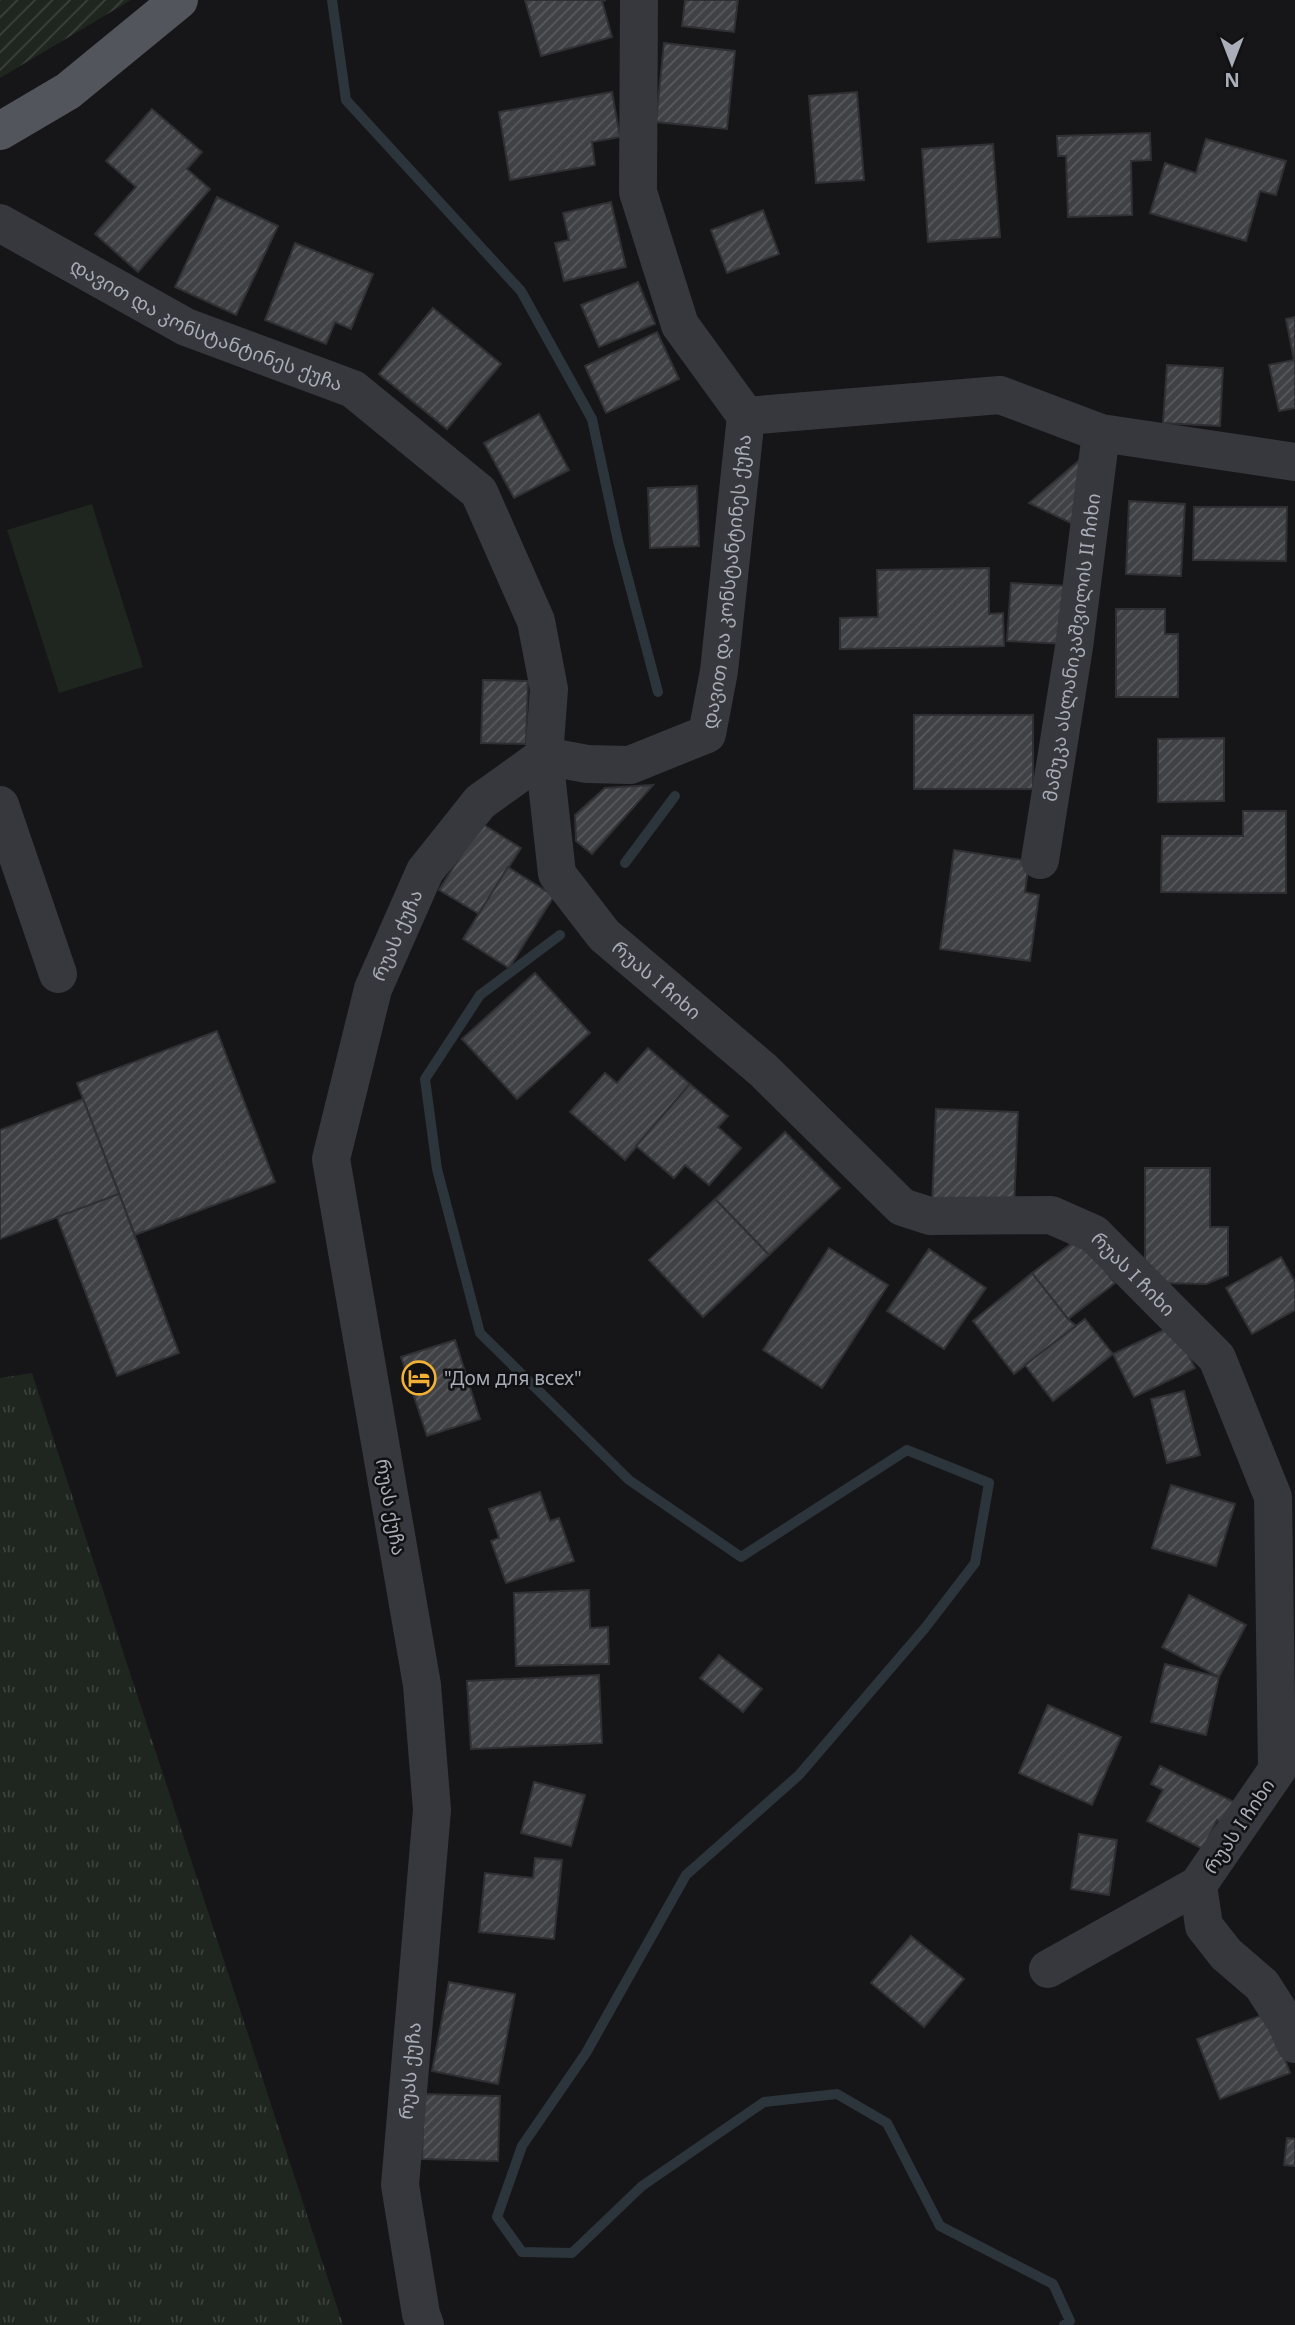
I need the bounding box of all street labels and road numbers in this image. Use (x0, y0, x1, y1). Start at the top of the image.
street label: დავით და კონსტანტინეს ქუჩა (66, 252, 346, 397)
street label: დავით და კონსტანტინეს ქუჩა (695, 433, 757, 731)
street label: მამუკა ასლანიკაშვილის II ჩიხი (1037, 492, 1106, 803)
street label: რუას ქუჩა (365, 885, 428, 985)
street label: რუას I ჩიხი (607, 935, 707, 1025)
street label: რუას I ჩიხი (1086, 1226, 1181, 1322)
street label: რუას ქუჩა (370, 1457, 412, 1557)
street label: რუას I ჩიხი (1198, 1773, 1280, 1879)
street label: რუას ქუჩა (393, 2021, 427, 2121)

